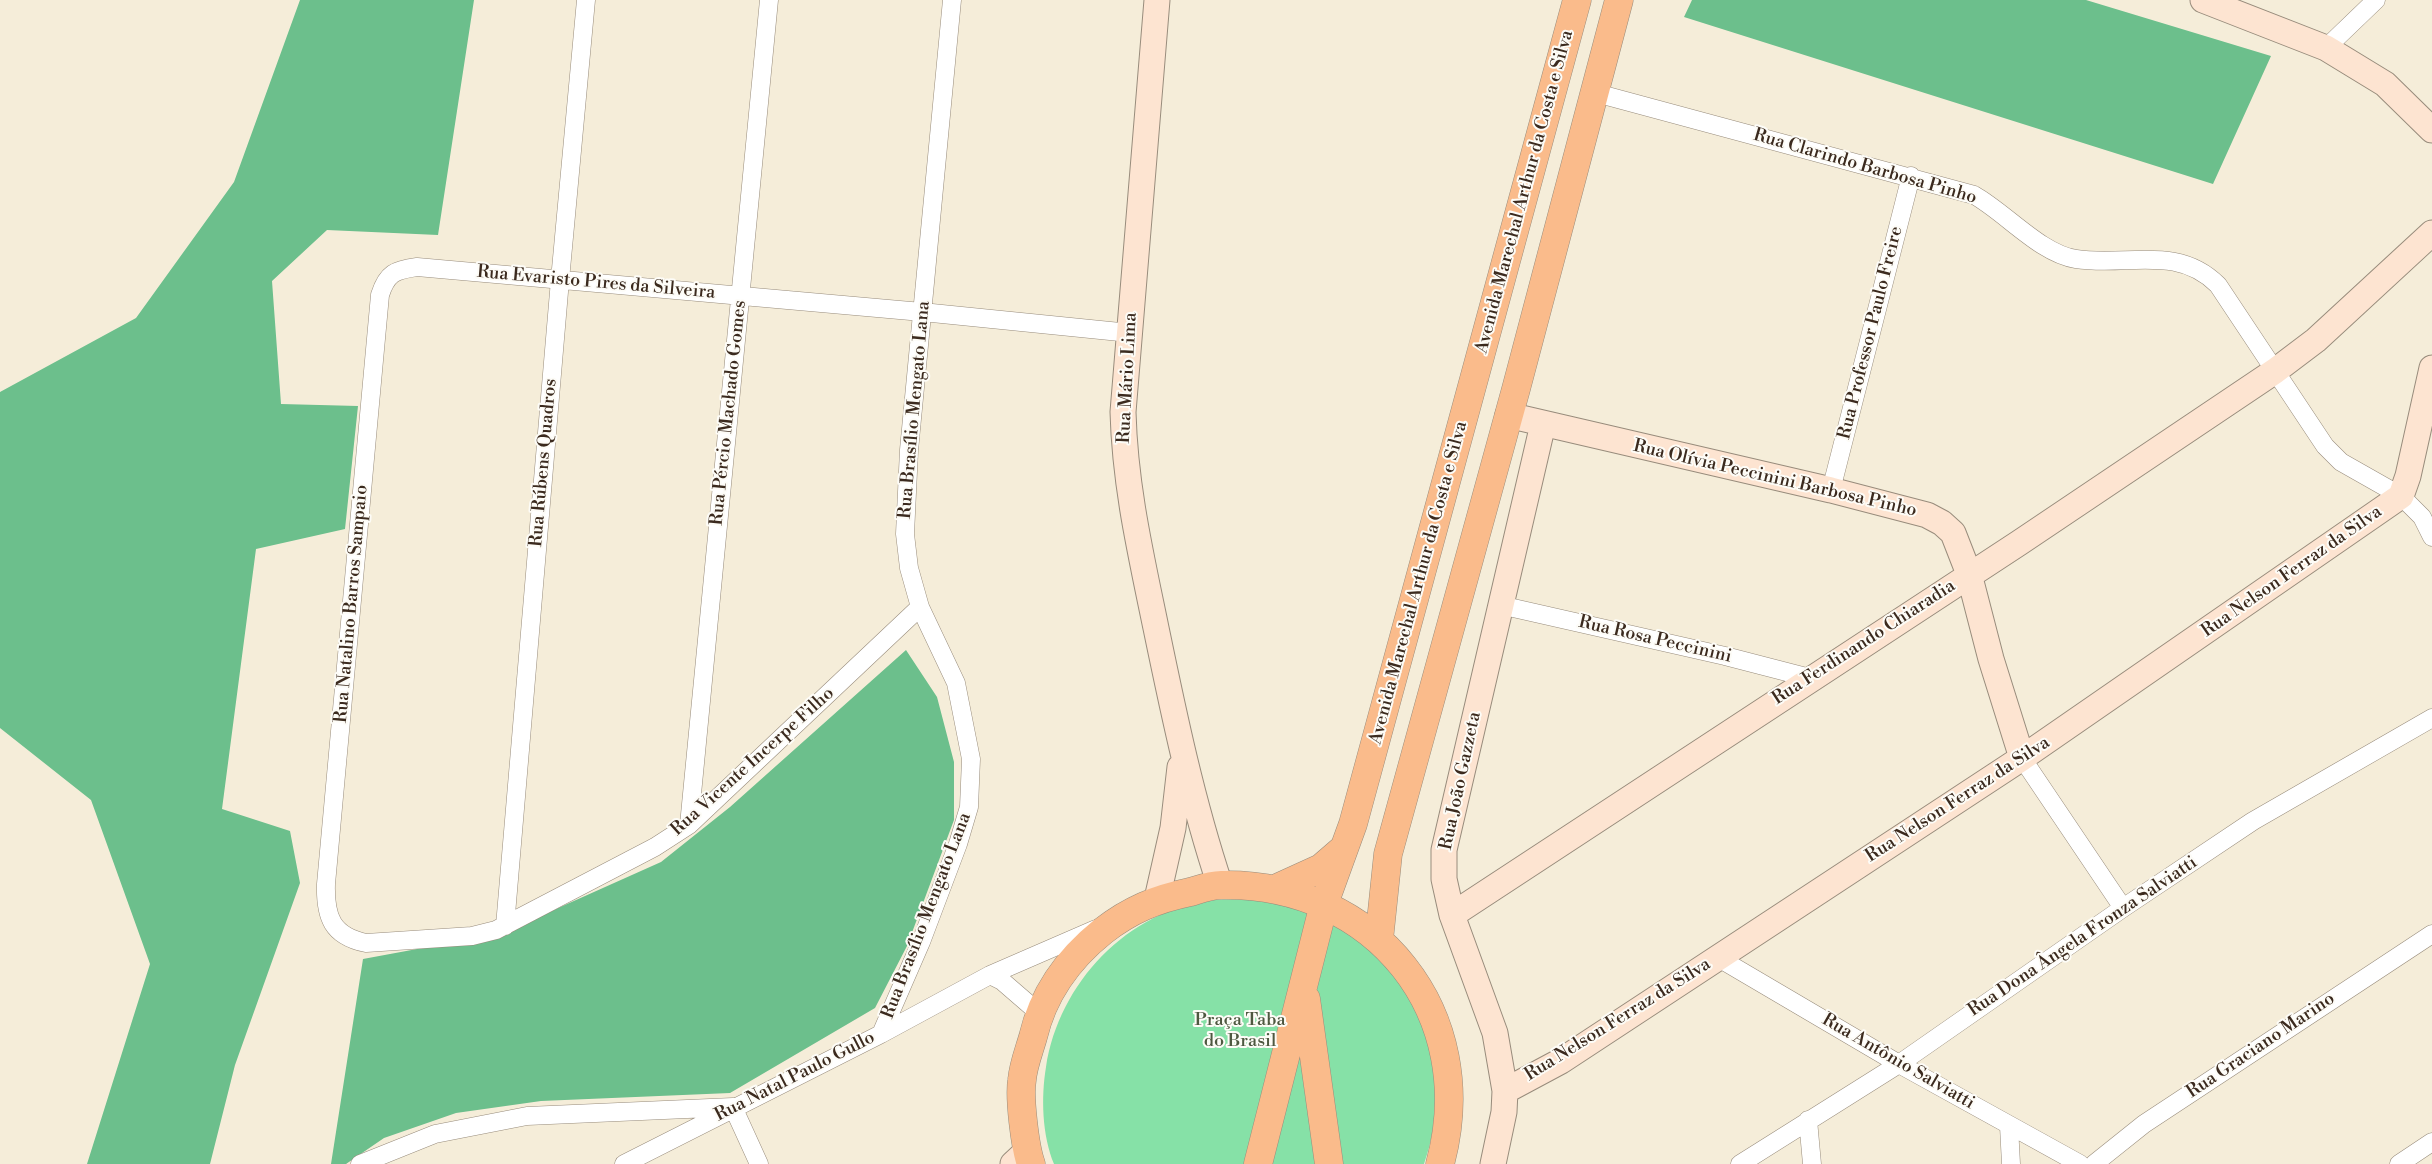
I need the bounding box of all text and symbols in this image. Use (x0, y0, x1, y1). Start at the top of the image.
street label: Avenida Marechal Arthur da Costa e Silva (1471, 28, 1579, 356)
street label: Rua Clarindo Barbosa Pinho (1751, 125, 1979, 209)
street label: Rua Professor Paulo Freire (1834, 224, 1908, 442)
street label: Rua Evaristo Pires da Silveira (476, 262, 716, 304)
street label: Rua Pércio Machado Gomes (706, 299, 752, 527)
street label: Rua Brasílio Mengato Lana (895, 300, 935, 520)
street label: Rua Mário Lima (1114, 312, 1142, 444)
street label: Rua Rúbens Quadros (526, 378, 562, 548)
street label: Avenida Marechal Arthur da Costa e Silva (1365, 419, 1473, 747)
street label: Rua Olívia Peccinini Barbosa Pinho (1631, 436, 1919, 522)
street label: Rua Natalino Barros Sampaio (331, 484, 373, 724)
street label: Rua Nelson Ferraz da Silva (2198, 501, 2386, 643)
street label: Rua Ferdinando Chiaradia (1768, 576, 1960, 710)
street label: Rua Rosa Peccinini (1576, 612, 1734, 668)
street label: Rua Vicente Incerpe Filho (667, 683, 839, 841)
street label: Rua João Gazzeta (1436, 710, 1486, 852)
street label: Rua Nelson Ferraz da Silva (1862, 732, 2054, 868)
street label: Rua Brasílio Mengato Lana (878, 810, 976, 1022)
street label: Rua Dona Ângela Fronza Salviatti (1964, 852, 2202, 1022)
street label: Rua Nelson Ferraz da Silva (1521, 954, 1715, 1086)
street label: Rua Graciano Marino (2183, 988, 2339, 1104)
street label: Rua Antônio Salviatti (1818, 1009, 1978, 1115)
park label: Praça Taba do Brasil (1194, 1010, 1286, 1052)
street label: Rua Natal Paulo Gullo (711, 1027, 879, 1127)

